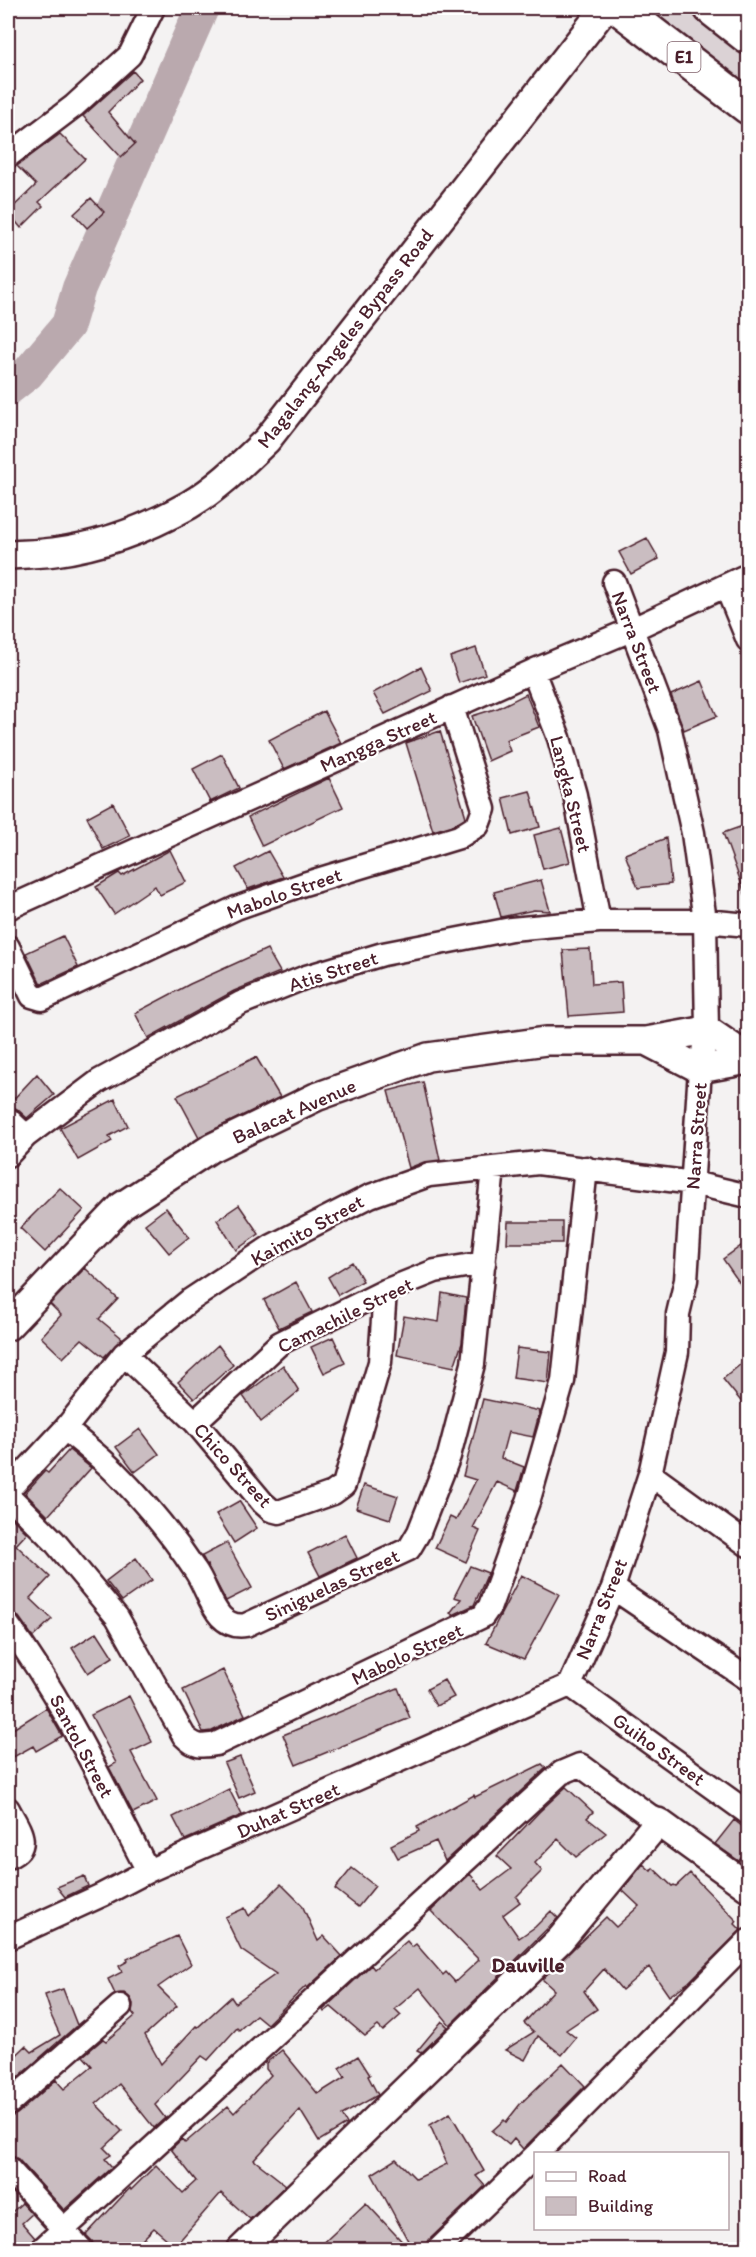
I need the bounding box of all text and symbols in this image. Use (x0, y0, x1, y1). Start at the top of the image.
road number: E1 (668, 42, 700, 72)
street label: Magalang-Angeles Bypass Road (252, 223, 438, 453)
street label: Narra Street (607, 588, 668, 697)
street label: Mangga Street (316, 705, 440, 777)
street label: Langka Street (545, 733, 597, 855)
street label: Mabolo Street (223, 862, 345, 924)
street label: Atis Street (285, 945, 381, 997)
street label: Balacat Avenue (228, 1073, 360, 1149)
street label: Narra Street (680, 1081, 712, 1190)
street label: Kaimito Street (246, 1189, 368, 1271)
street label: Camachile Street (273, 1272, 417, 1358)
street label: Chico Street (189, 1418, 278, 1513)
street label: Siniguelas Street (261, 1543, 403, 1627)
street label: Narra Street (570, 1554, 632, 1663)
street label: Mabolo Street (347, 1617, 467, 1690)
street label: Santol Street (45, 1690, 119, 1802)
street label: Guiho Street (608, 1707, 710, 1791)
street label: Duhat Street (233, 1776, 344, 1843)
district label: Dauville (491, 1952, 565, 1977)
legend (534, 2152, 729, 2230)
text: Road (588, 2165, 627, 2187)
text: Building (588, 2195, 654, 2217)

